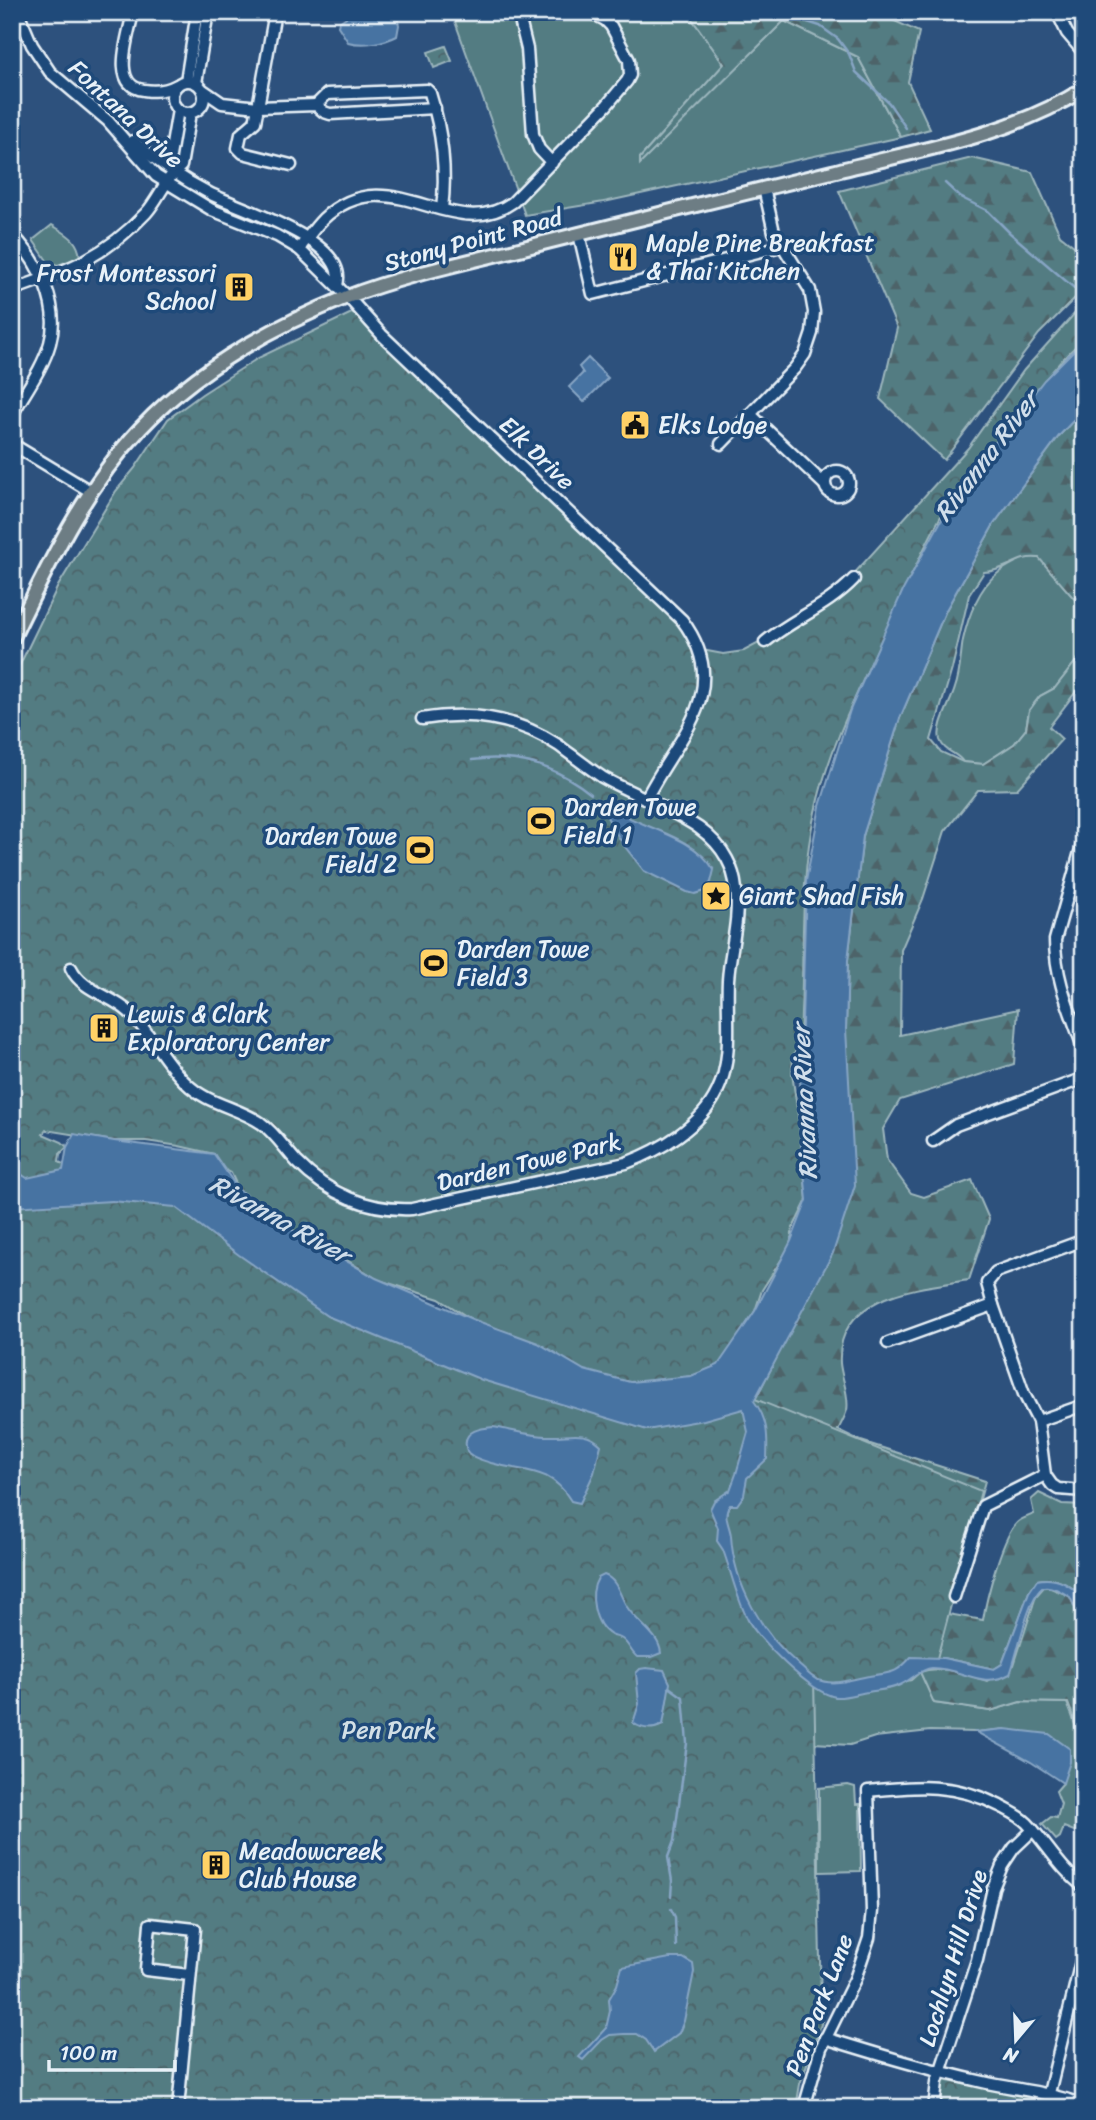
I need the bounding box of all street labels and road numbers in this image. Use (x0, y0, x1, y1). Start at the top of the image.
street label: Fontana Drive (58, 49, 194, 179)
street label: Stony Point Road (379, 196, 568, 284)
street label: Elk Drive (489, 405, 585, 501)
street label: Darden Towe Park (433, 1120, 625, 1204)
street label: Lochlyn Hill Drive (906, 1864, 1000, 2052)
street label: Pen Park Lane (773, 1928, 865, 2082)

